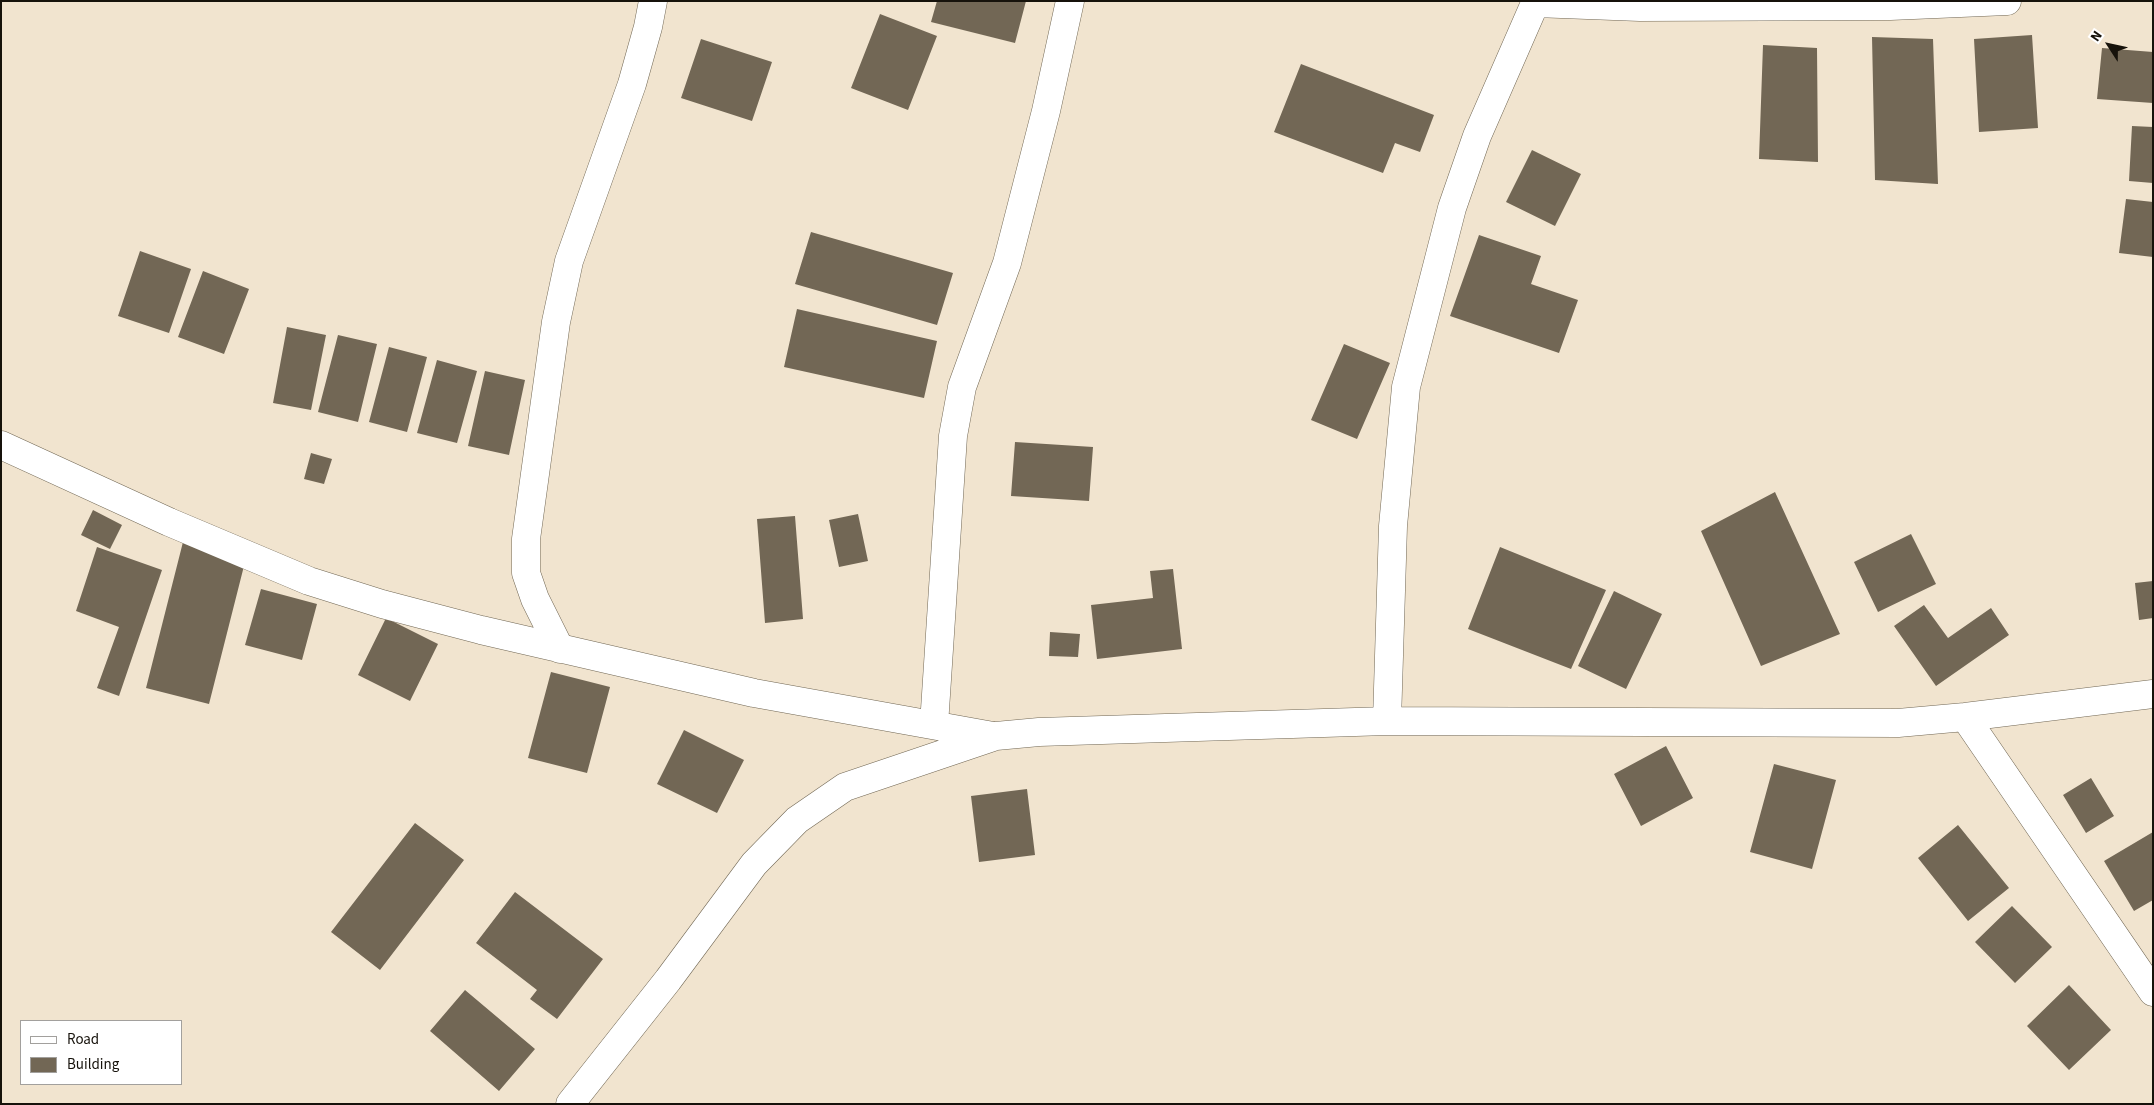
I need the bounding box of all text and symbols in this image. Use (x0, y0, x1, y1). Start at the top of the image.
north arrow (2084, 20, 2134, 70)
text: N (2086, 27, 2108, 46)
legend (20, 1020, 182, 1085)
text: Road (67, 1029, 99, 1050)
text: Building (67, 1054, 119, 1075)

